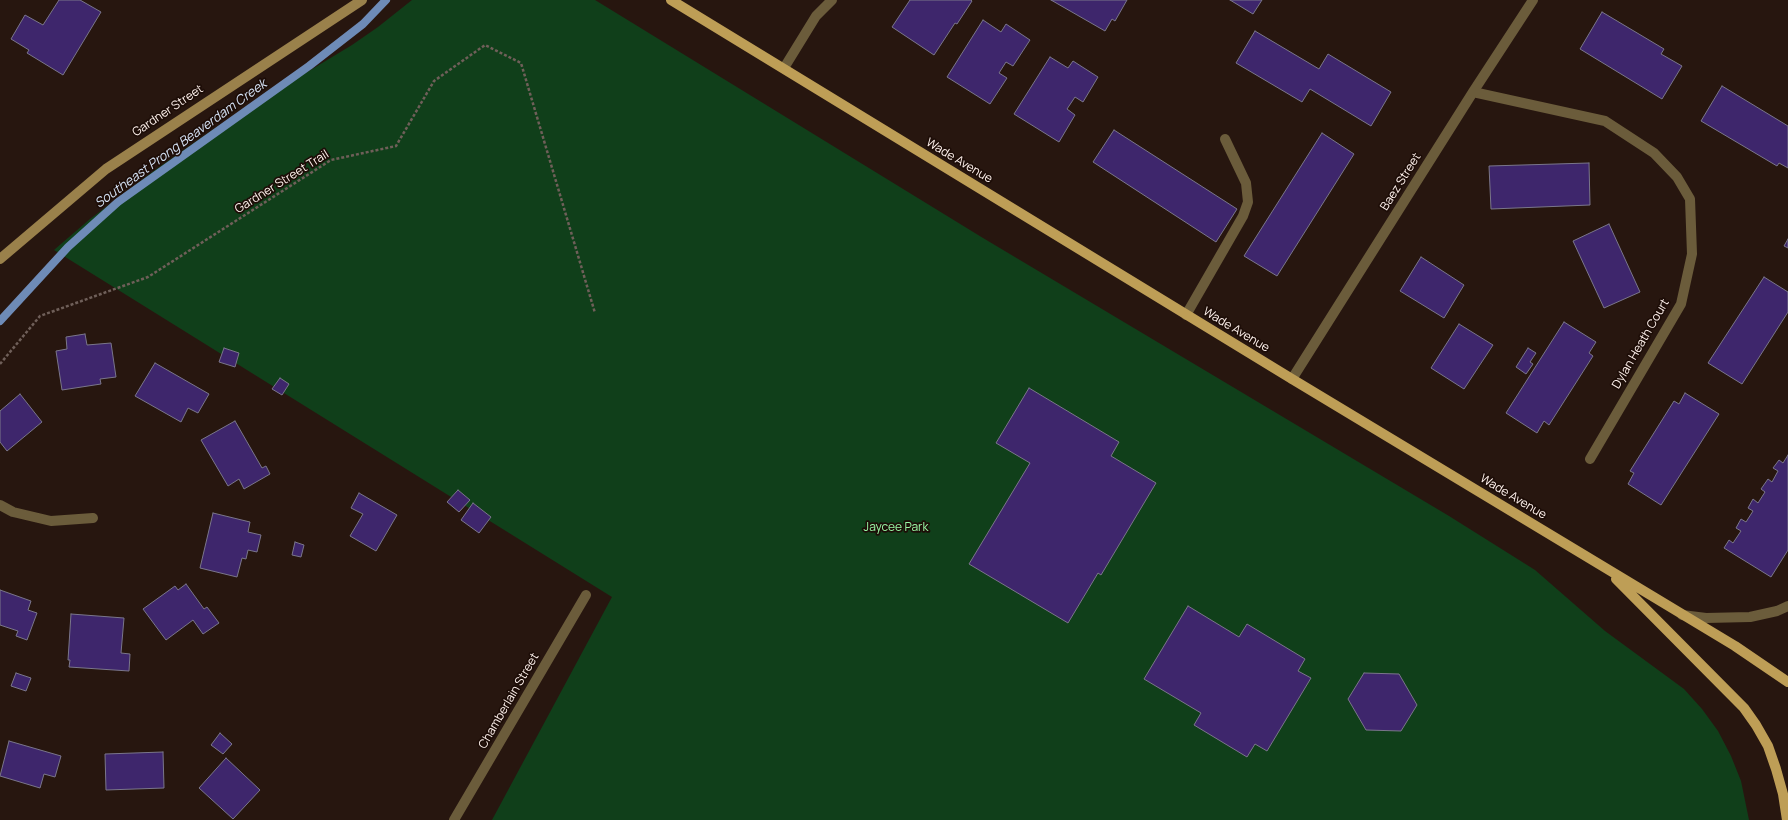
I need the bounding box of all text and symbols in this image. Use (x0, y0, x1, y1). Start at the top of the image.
water label: Southeast Prong Beaverdam Creek (92, 76, 270, 212)
street label: Gardner Street (130, 82, 206, 140)
street label: Wade Avenue (923, 136, 995, 186)
street label: Gardner Street Trail (232, 147, 332, 217)
street label: Baez Street (1378, 151, 1424, 213)
street label: Dylan Heath Court (1609, 296, 1673, 392)
street label: Wade Avenue (1200, 305, 1272, 355)
street label: Wade Avenue (1477, 472, 1549, 522)
park label: Jaycee Park (864, 521, 928, 535)
street label: Chamberlain Street (476, 651, 542, 751)

